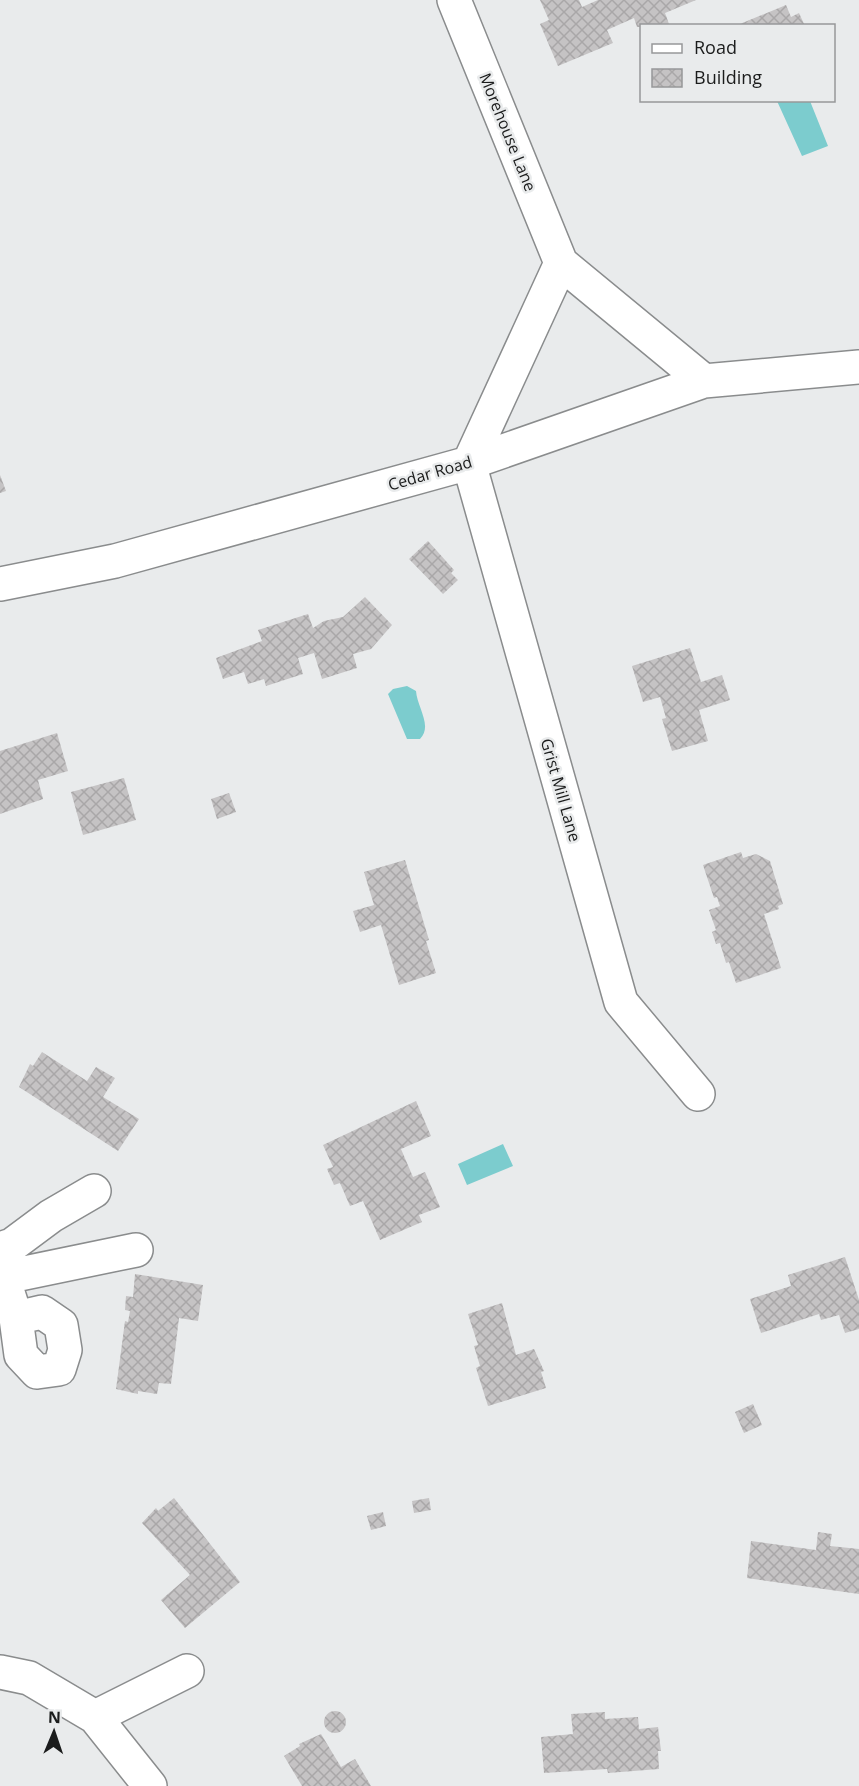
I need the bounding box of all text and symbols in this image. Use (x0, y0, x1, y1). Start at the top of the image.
legend (640, 24, 835, 102)
text: Road (694, 35, 737, 59)
text: Building (694, 65, 762, 89)
street label: Morehouse Lane (474, 70, 542, 194)
street label: Cedar Road (385, 450, 475, 496)
street label: Grist Mill Lane (536, 736, 586, 844)
north arrow (24, 1702, 84, 1762)
text: N (48, 1706, 61, 1728)

